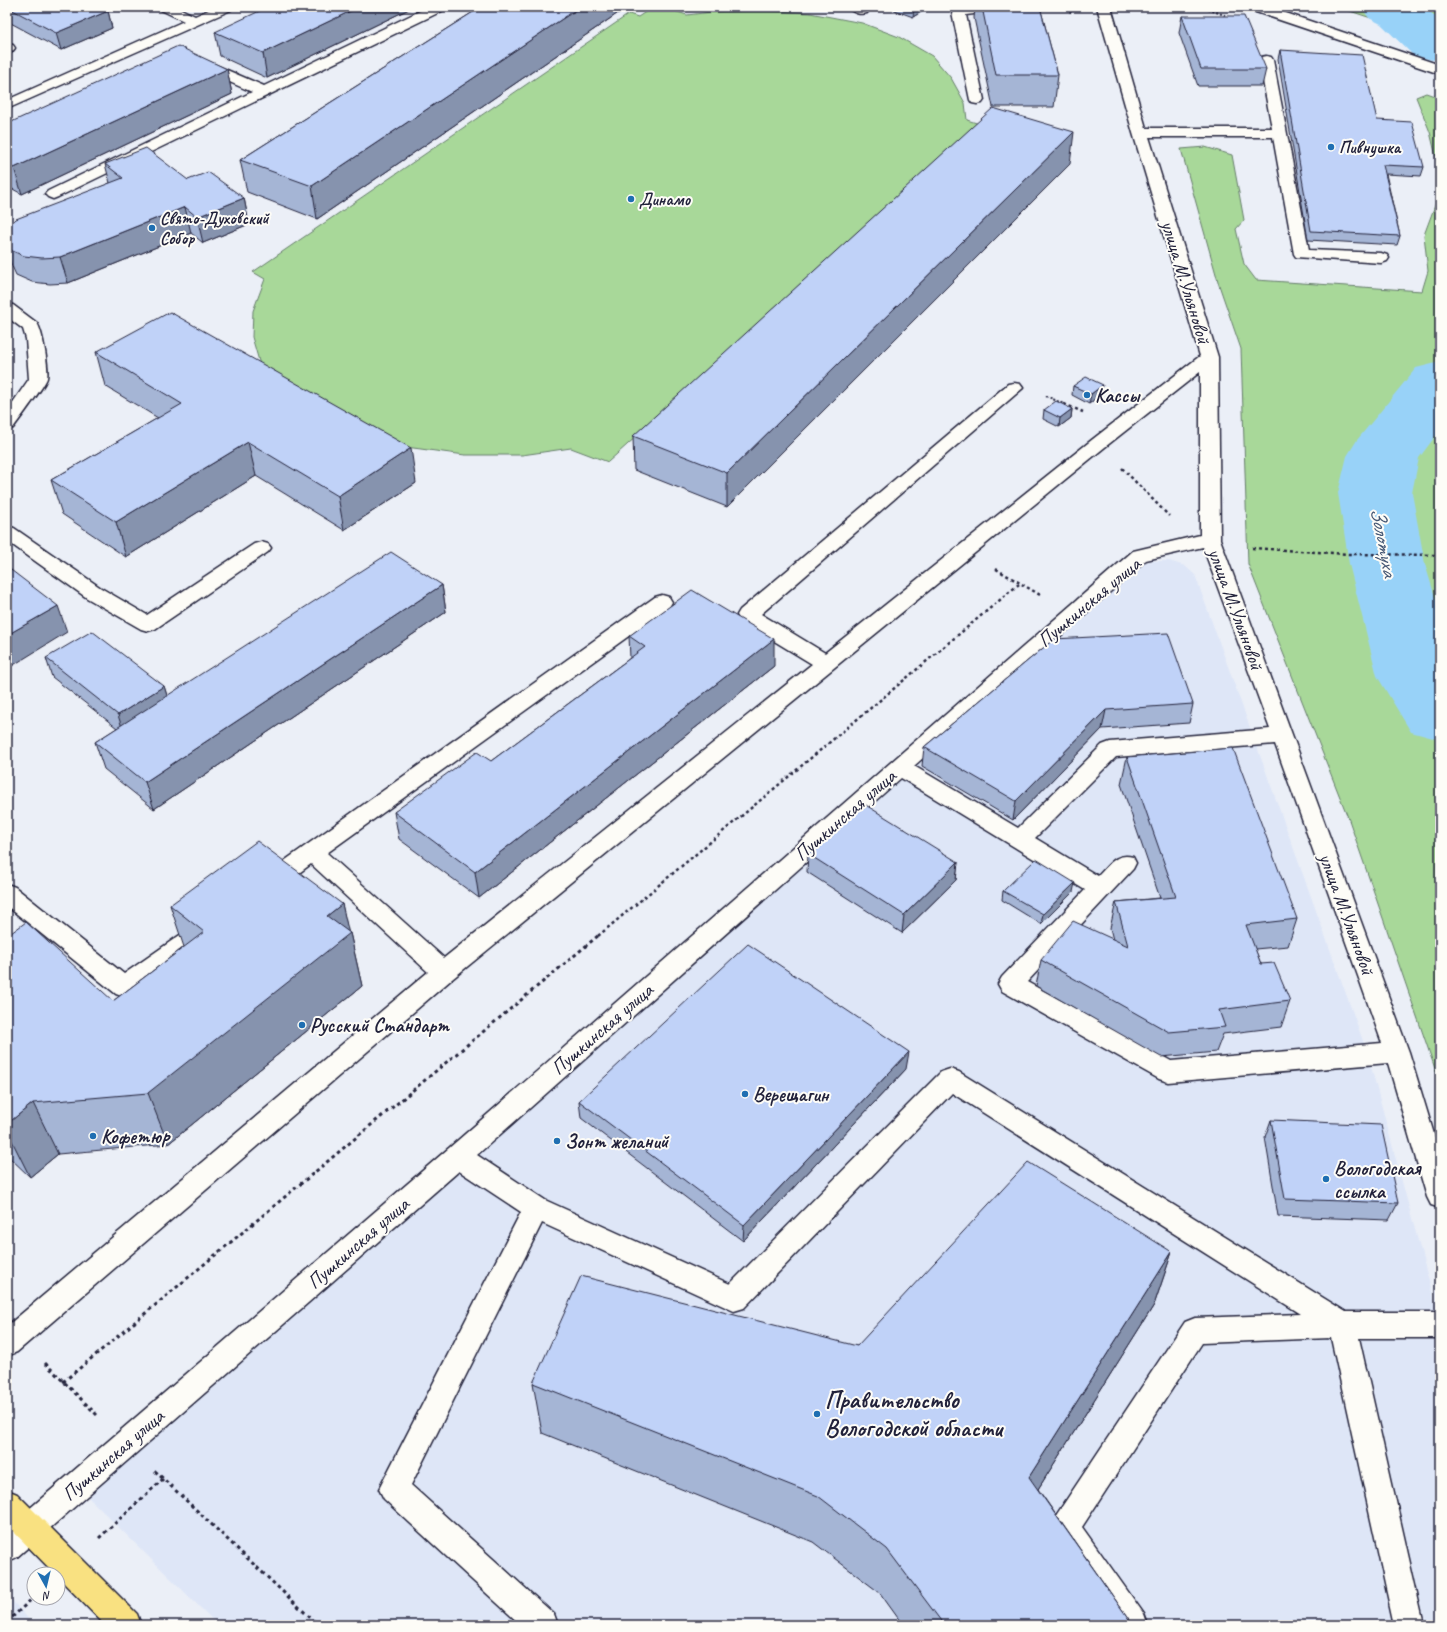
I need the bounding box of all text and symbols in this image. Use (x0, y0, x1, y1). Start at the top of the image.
place label: Пивнушка (1339, 137, 1402, 158)
marker: Пивнушка (1326, 142, 1336, 152)
place label: Динамо (639, 189, 692, 210)
marker: Динамо (626, 194, 636, 204)
place label: Свято-Духовский Собор (160, 208, 271, 249)
street label: улица М.Ульяновой (1155, 216, 1217, 348)
marker: Свято-Духовский Собор (147, 223, 157, 233)
place label: Кассы (1095, 383, 1141, 408)
marker: Кассы (1082, 390, 1092, 400)
water label: Золотуха (1365, 505, 1404, 580)
street label: улица М.Ульяновой (1202, 544, 1270, 675)
street label: Пушкинская улица (1032, 551, 1147, 652)
street label: Пушкинская улица (789, 763, 902, 866)
street label: улица М.Ульяновой (1313, 849, 1381, 980)
street label: Пушкинская улица (546, 977, 659, 1080)
place label: Русский Стандарт (310, 1013, 450, 1038)
marker: Русский Стандарт (297, 1020, 307, 1030)
place label: Верещагин (753, 1082, 830, 1107)
marker: Верещагин (740, 1089, 750, 1099)
place label: Кофетюр (101, 1124, 171, 1149)
place label: Зонт желаний (565, 1129, 670, 1154)
marker: Кофетюр (88, 1131, 98, 1141)
marker: Зонт желаний (552, 1136, 562, 1146)
place label: Вологодская ссылка (1334, 1156, 1422, 1204)
marker: Вологодская ссылка (1321, 1174, 1331, 1184)
street label: Пушкинская улица (302, 1191, 415, 1294)
place label: Правительство Вологодской области (825, 1385, 1005, 1443)
street label: Пушкинская улица (57, 1403, 170, 1506)
marker: Правительство Вологодской области (812, 1409, 822, 1419)
north arrow (26, 1566, 66, 1606)
text: N (41, 1588, 52, 1604)

